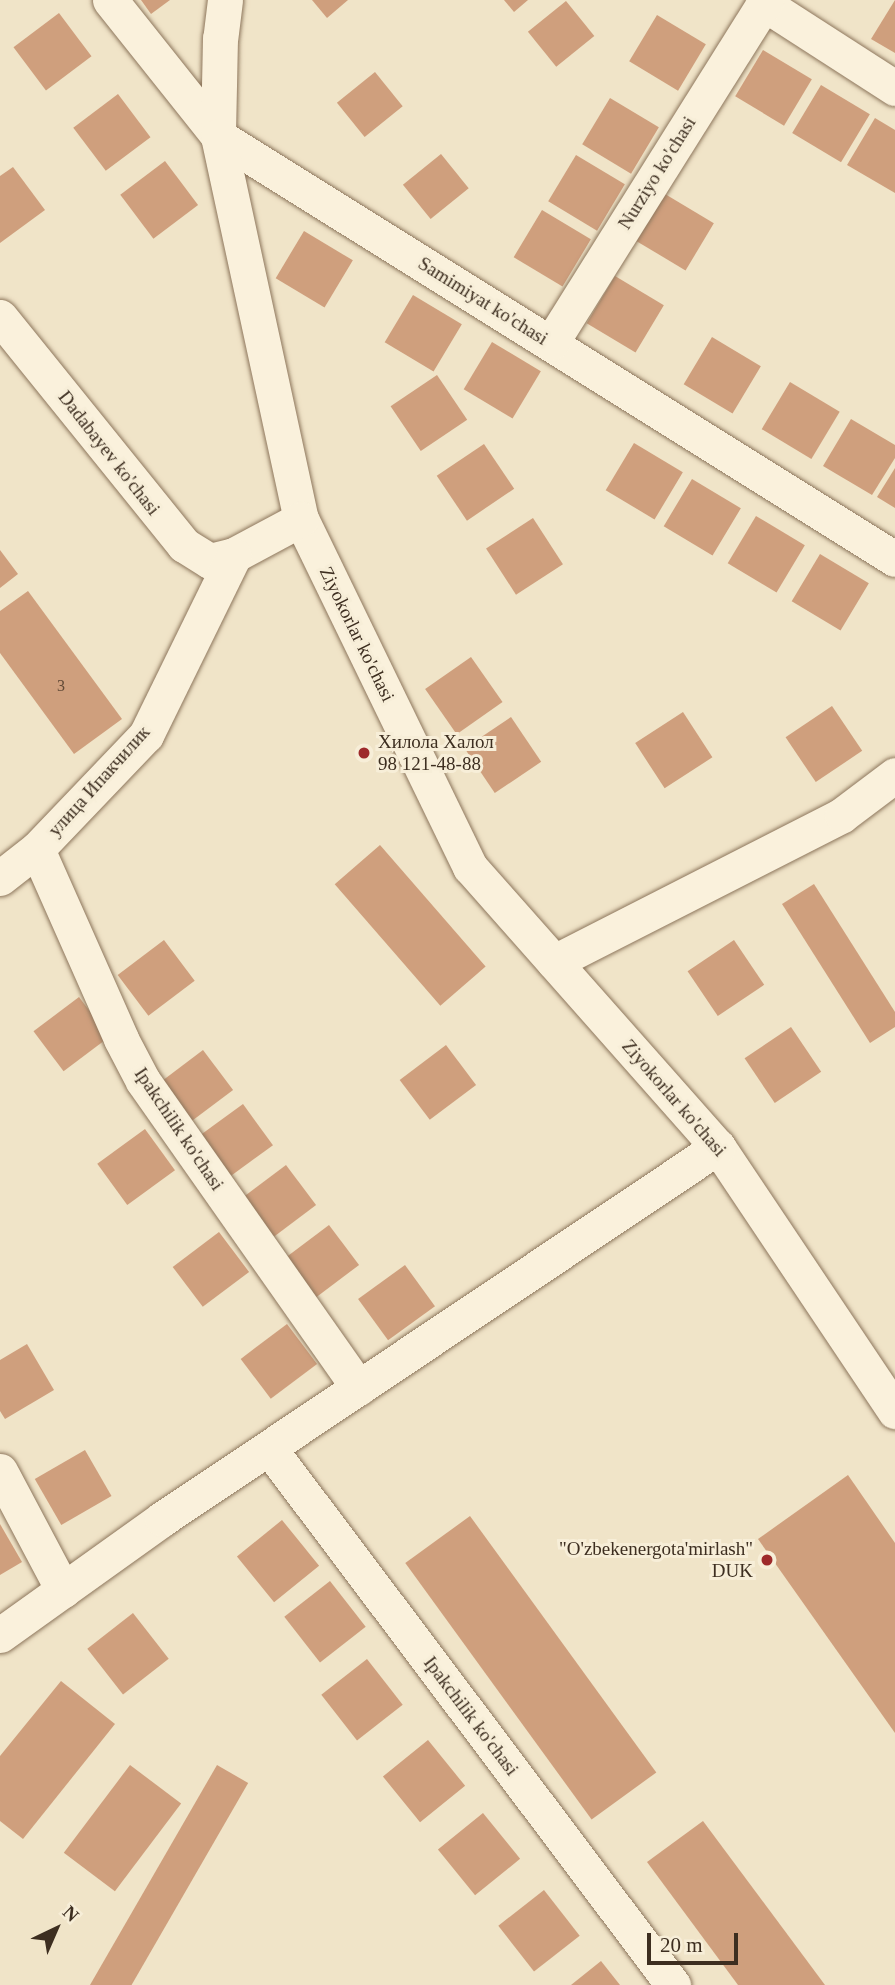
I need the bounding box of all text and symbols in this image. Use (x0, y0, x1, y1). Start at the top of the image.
street label: Nurziyo ko'chasi (613, 112, 701, 234)
street label: Samimiyat ko'chasi (414, 252, 552, 350)
street label: Dadabayev ko'chasi (53, 386, 165, 520)
street label: Ziyokorlar ko'chasi (314, 563, 400, 705)
house number: 3 (57, 676, 65, 696)
street label: улица Ипакчилик (43, 721, 155, 841)
place label: Хилола Халол 98 121-48-88 (378, 731, 494, 775)
marker: Хилола Халол 98 121-48-88 (356, 745, 372, 761)
street label: Ziyokorlar ko'chasi (617, 1035, 731, 1161)
street label: Ipakchilik ko'chasi (129, 1063, 229, 1195)
place label: "O'zbekenergota'mirlash" DUK (559, 1538, 753, 1582)
marker: "O'zbekenergota'mirlash" DUK (759, 1552, 775, 1568)
street label: Ipakchilik ko'chasi (419, 1652, 523, 1780)
north arrow (21, 1894, 91, 1964)
text: N (59, 1901, 83, 1926)
scale bar (650, 1918, 741, 1962)
text: 20 m (660, 1933, 703, 1957)

